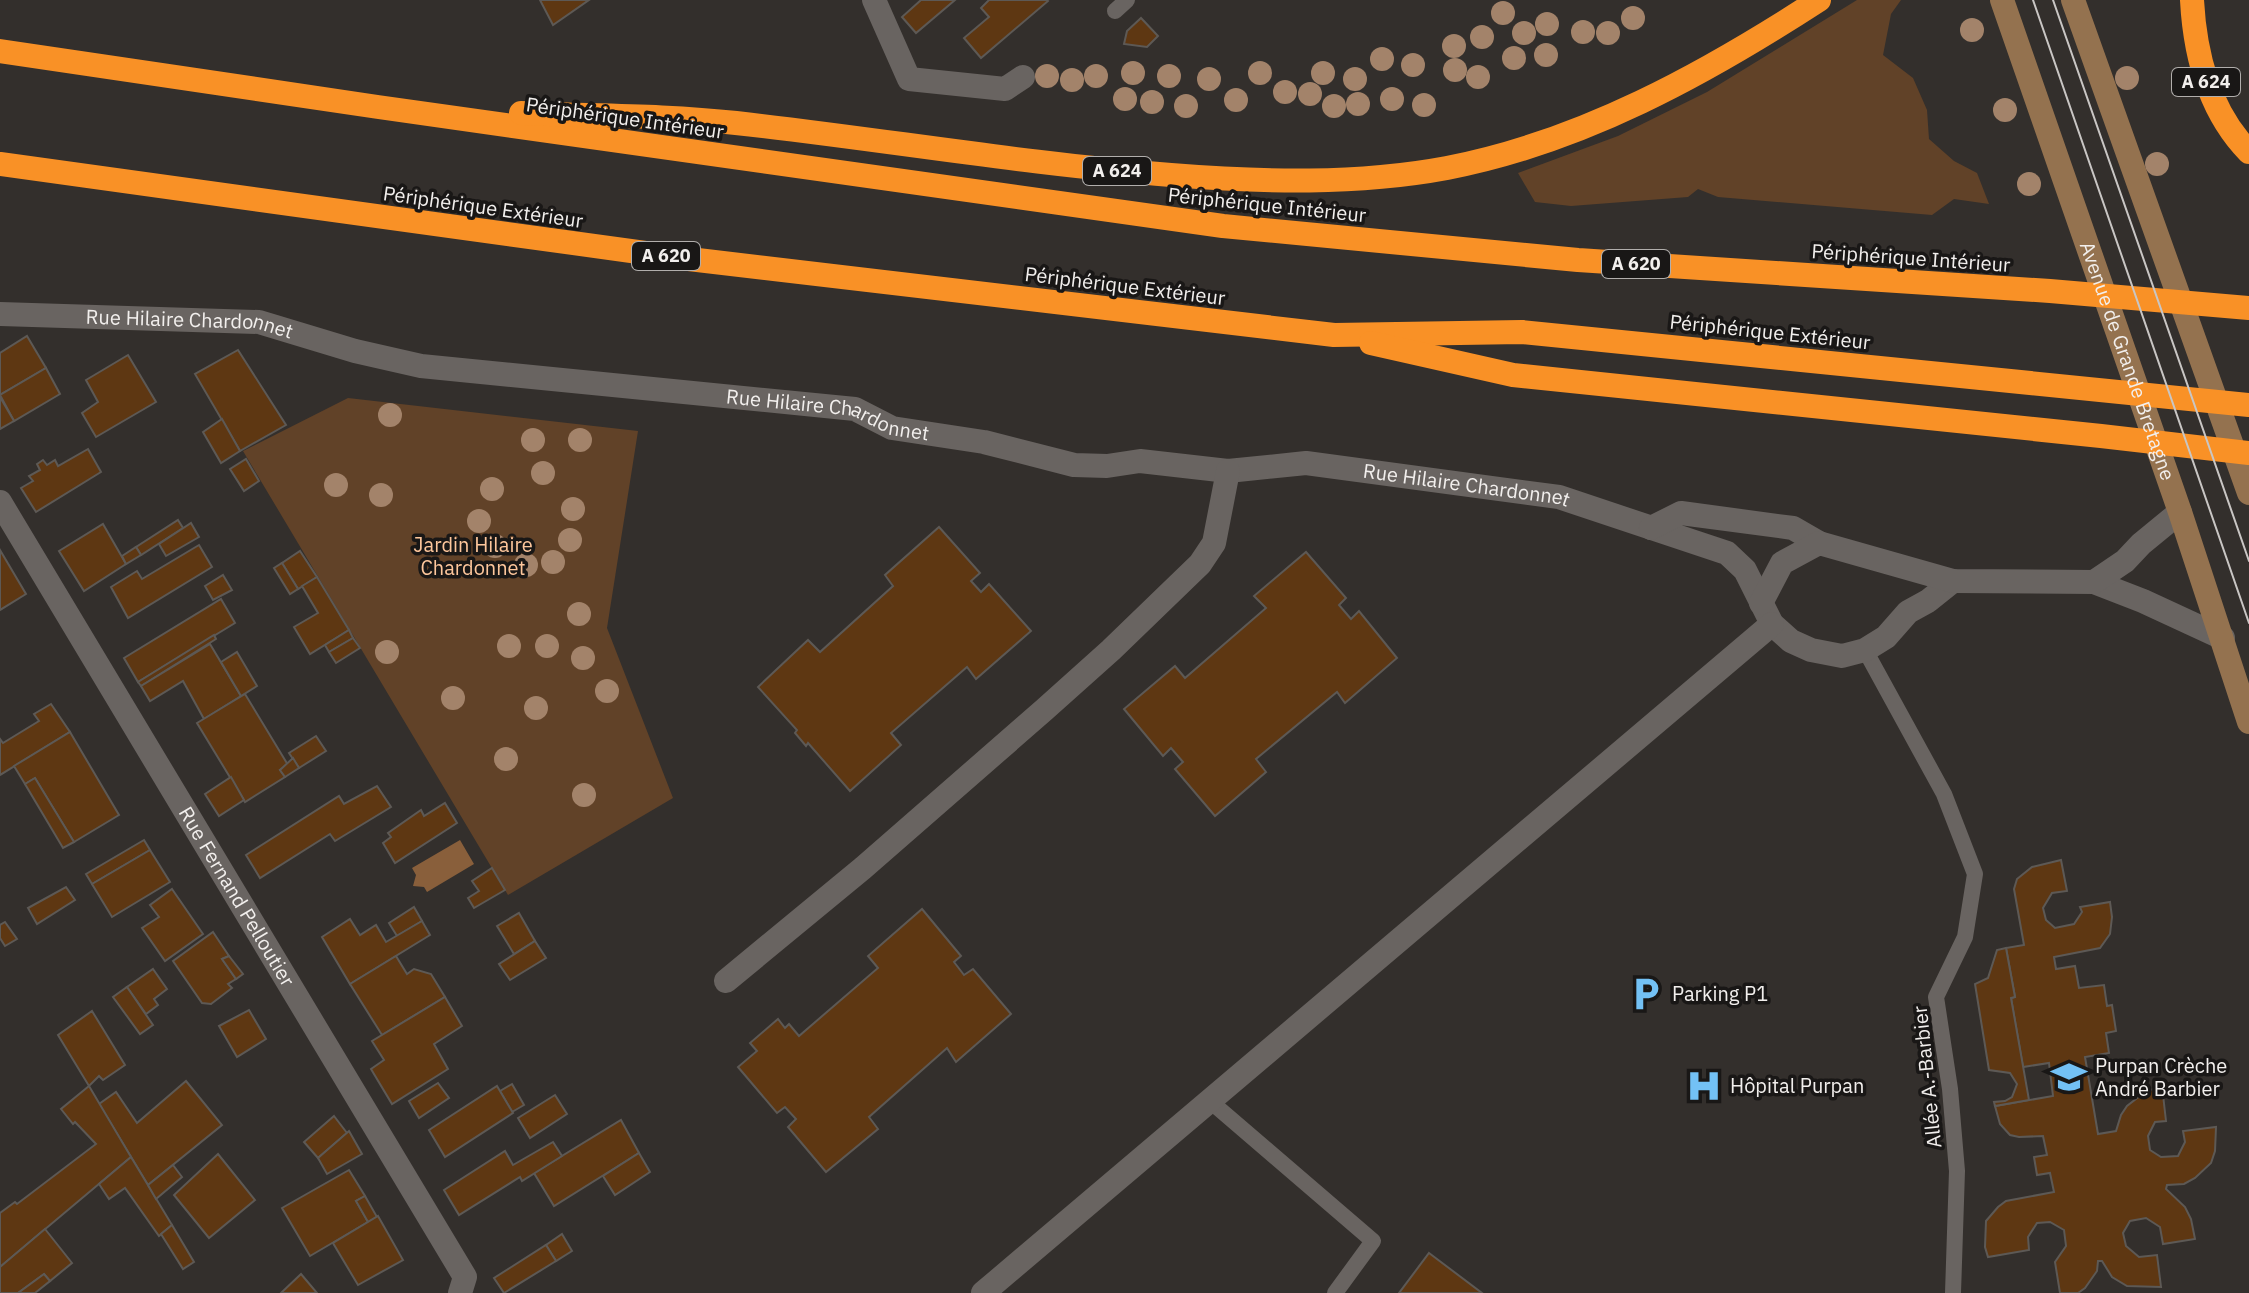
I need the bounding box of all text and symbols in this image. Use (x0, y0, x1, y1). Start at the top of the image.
road number: A 624 (2172, 68, 2240, 96)
street label: Périphérique Intérieur (525, 90, 726, 145)
road number: A 624 (1083, 157, 1151, 185)
street label: Périphérique Extérieur (381, 179, 585, 234)
street label: Périphérique Intérieur (1167, 181, 1368, 228)
street label: Périphérique Intérieur (1811, 237, 2011, 278)
street label: Avenue de Grande Bretagne (2074, 237, 2182, 484)
road number: A 620 (632, 242, 700, 270)
road number: A 620 (1602, 250, 1670, 278)
street label: Périphérique Extérieur (1023, 260, 1227, 311)
street label: Rue Hilaire Chardonnet (85, 303, 297, 345)
street label: Périphérique Extérieur (1668, 308, 1872, 355)
street label: Rue Hilaire Chardonnet (725, 382, 931, 446)
street label: Rue Hilaire Chardonnet (1361, 457, 1574, 513)
park label: Jardin Hilaire Chardonnet (413, 531, 533, 581)
street label: Rue Fernand Pelloutier (173, 801, 301, 991)
parking icon: Parking P1 (1627, 975, 1665, 1013)
place label: Parking P1 (1672, 980, 1768, 1007)
street label: Allée A.-Barbier (1906, 1005, 1947, 1149)
place label: Purpan Crèche André Barbier (2095, 1052, 2227, 1102)
school or university icon: Purpan Crèche André Barbier (2050, 1058, 2088, 1096)
hospital icon: Hôpital Purpan (1685, 1067, 1723, 1105)
place label: Hôpital Purpan (1730, 1072, 1864, 1099)

